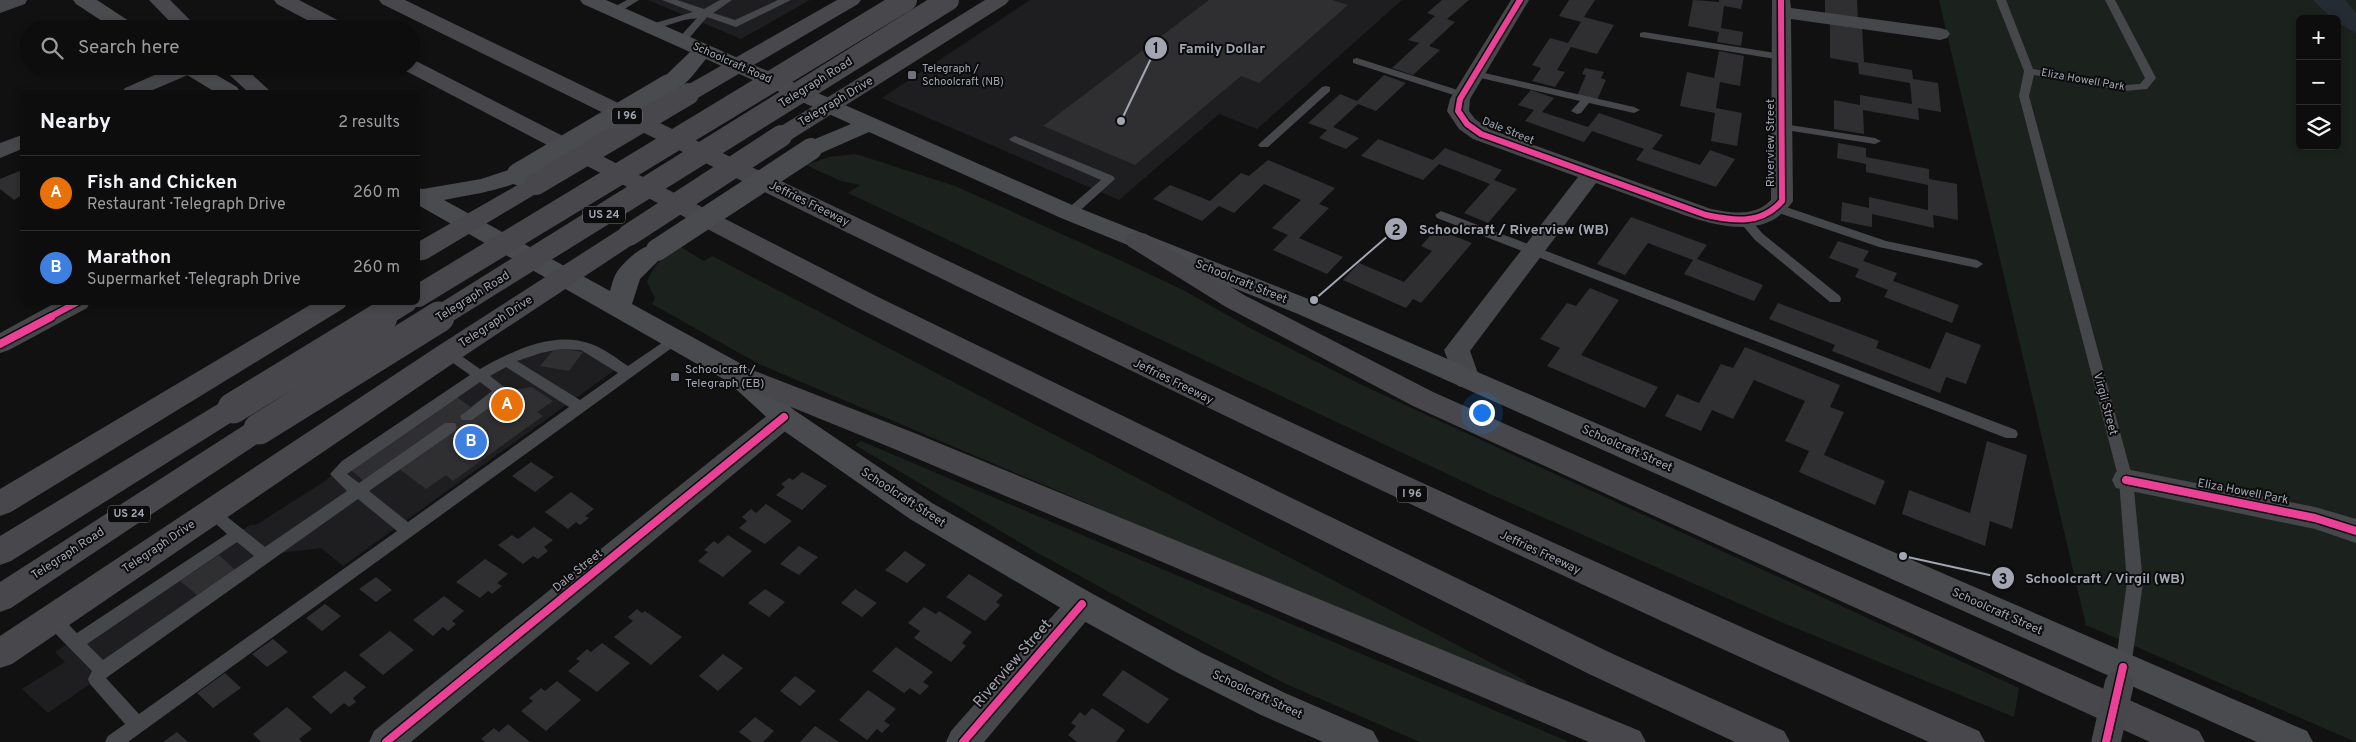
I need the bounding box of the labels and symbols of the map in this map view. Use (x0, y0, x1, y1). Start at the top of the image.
callout: Family Dollar (1144, 33, 1275, 62)
street label: Schoolcraft Road (690, 39, 774, 87)
text: 1 (1153, 40, 1159, 59)
text: Family Dollar (1179, 41, 1265, 58)
street label: Telegraph Road (776, 54, 856, 112)
place label: Telegraph / Schoolcraft (NB) (922, 62, 1004, 89)
street label: Eliza Howell Park (2040, 66, 2126, 94)
marker: Telegraph / Schoolcraft (NB) (906, 69, 918, 81)
street label: Telegraph Drive (796, 73, 876, 131)
street label: Riverview Street (1763, 99, 1779, 187)
road number: I 96 (612, 108, 642, 124)
street label: Dale Street (1480, 114, 1536, 148)
street label: Jeffries Freeway (766, 178, 852, 230)
road number: US 24 (583, 206, 625, 224)
callout: Schoolcraft / Riverview (WB) (1384, 215, 1619, 244)
text: 2 (1391, 222, 1401, 241)
text: Schoolcraft / Riverview (WB) (1419, 222, 1609, 239)
street label: Schoolcraft Street (1193, 256, 1289, 308)
street label: Telegraph Road (433, 268, 513, 326)
street label: Telegraph Drive (456, 292, 536, 352)
street label: Jeffries Freeway (1130, 356, 1216, 408)
place label: Schoolcraft / Telegraph (EB) (685, 362, 764, 392)
marker: Schoolcraft / Telegraph (EB) (669, 371, 681, 383)
street label: Virgil Street (2089, 371, 2121, 437)
pin: A (491, 386, 523, 424)
your location (1469, 400, 1495, 426)
street label: Schoolcraft Street (1579, 422, 1675, 476)
pin: B (455, 423, 487, 461)
street label: Schoolcraft Street (858, 465, 948, 531)
street label: Eliza Howell Park (2196, 475, 2290, 509)
road number: I 96 (1397, 486, 1427, 502)
road number: US 24 (108, 506, 150, 522)
street label: Telegraph Drive (119, 517, 199, 577)
street label: Telegraph Road (28, 524, 108, 584)
street label: Jeffries Freeway (1497, 527, 1583, 579)
street label: Dale Street (550, 546, 606, 596)
callout: Schoolcraft / Virgil (WB) (1990, 564, 2195, 593)
text: 3 (1999, 571, 2008, 590)
text: Schoolcraft / Virgil (WB) (2025, 571, 2185, 588)
street label: Schoolcraft Street (1949, 585, 2045, 639)
street label: Riverview Street (970, 616, 1056, 712)
street label: Schoolcraft Street (1209, 667, 1305, 723)

